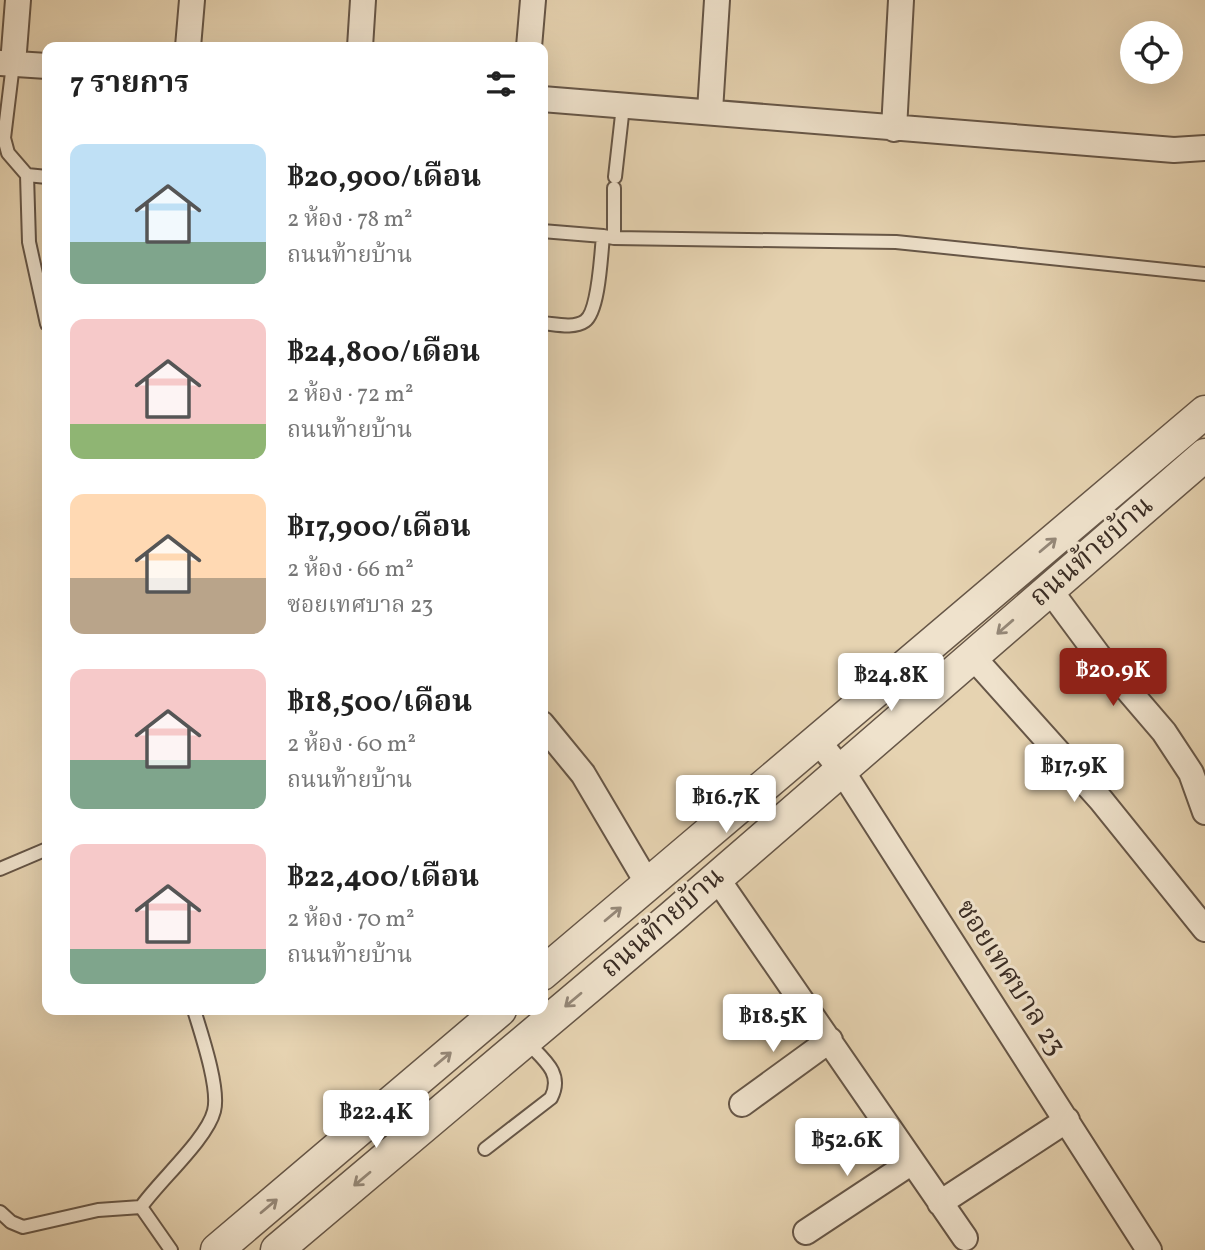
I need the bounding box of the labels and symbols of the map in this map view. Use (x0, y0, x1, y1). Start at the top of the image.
street label: ถนนท้ายบ้าน (1022, 487, 1162, 617)
one-way arrow (1039, 537, 1057, 553)
one-way arrow (996, 619, 1014, 635)
pin: ฿20.9K (1056, 648, 1170, 708)
pin: ฿24.8K (834, 654, 948, 713)
pin: ฿17.9K (1017, 744, 1131, 804)
pin: ฿16.7K (669, 776, 783, 835)
street label: ถนนท้ายบ้าน (593, 858, 733, 988)
street label: ซอยเทศบาล 23 (945, 893, 1075, 1063)
one-way arrow (604, 906, 622, 922)
one-way arrow (564, 992, 582, 1008)
pin: ฿18.5K (716, 995, 830, 1054)
one-way arrow (433, 1051, 451, 1067)
pin: ฿22.4K (319, 1090, 433, 1150)
pin: ฿52.6K (790, 1118, 904, 1178)
one-way arrow (354, 1171, 372, 1187)
one-way arrow (260, 1198, 278, 1214)

